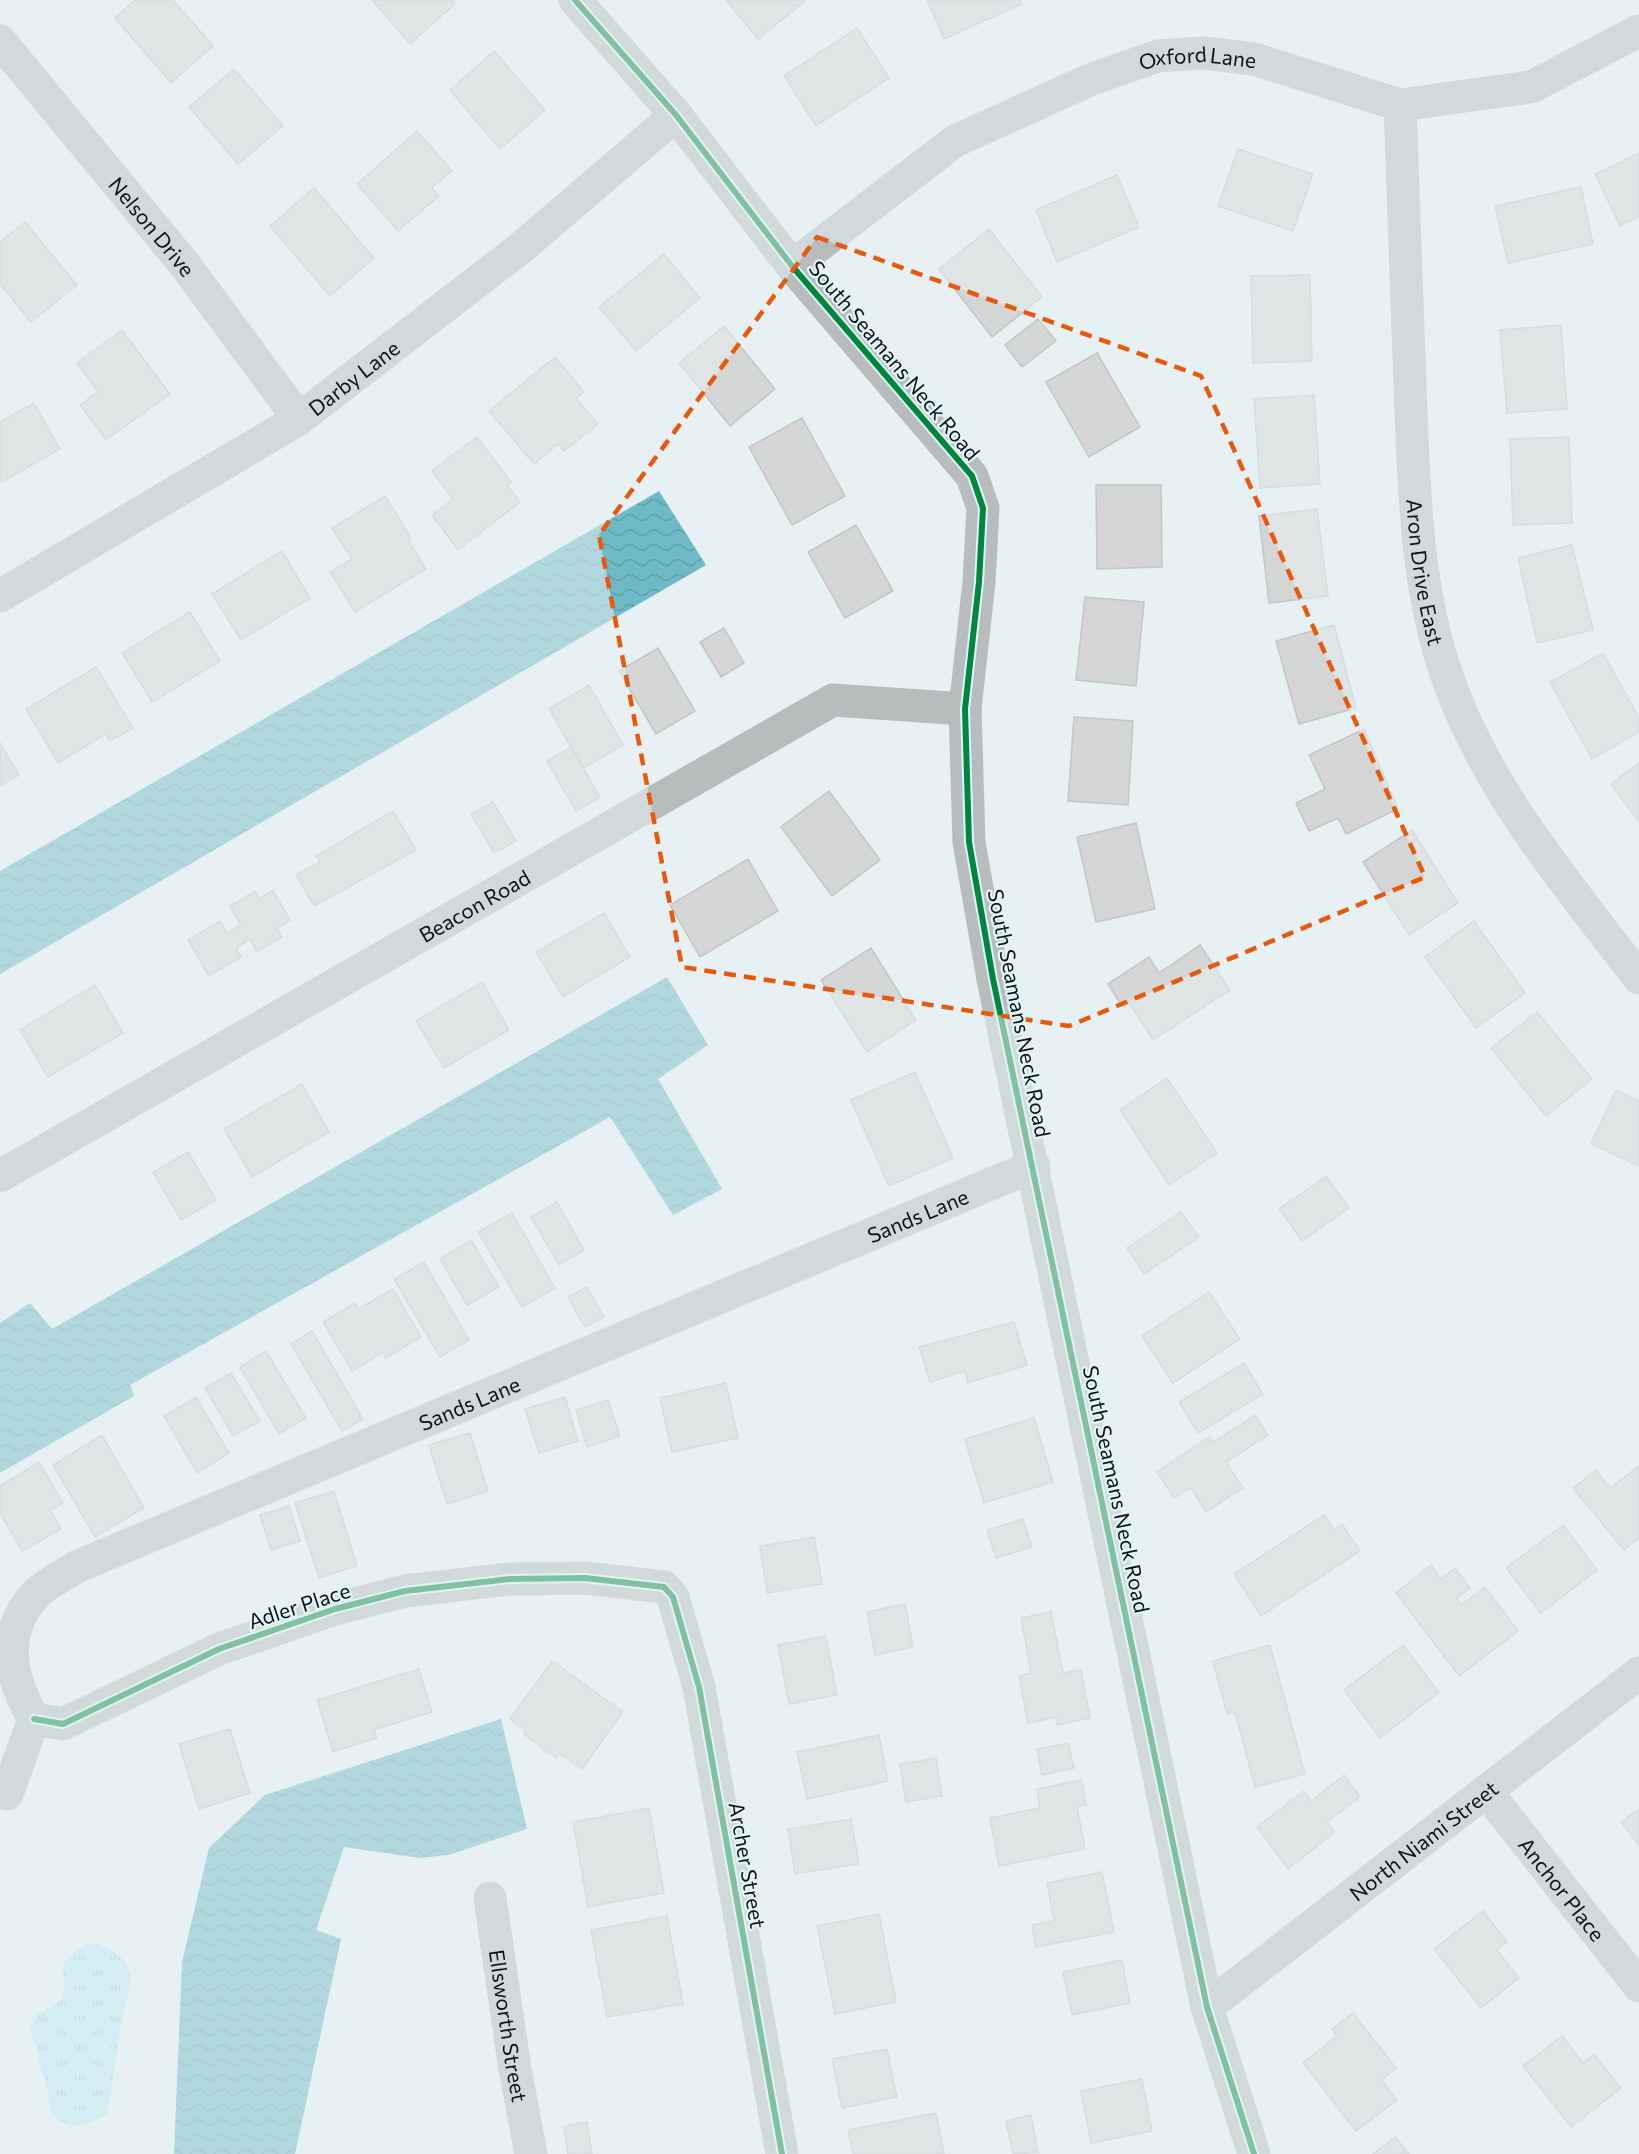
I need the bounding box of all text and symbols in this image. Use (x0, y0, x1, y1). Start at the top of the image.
street label: Oxford Lane (1135, 40, 1258, 74)
street label: Nelson Drive (105, 171, 201, 281)
street label: South Seamans Neck Road (804, 255, 986, 465)
street label: Darby Lane (303, 334, 404, 420)
street label: Aron Drive East (1403, 498, 1449, 648)
street label: Beacon Road (414, 864, 534, 947)
street label: South Seamans Neck Road (984, 887, 1056, 1139)
street label: Sands Lane (863, 1183, 972, 1247)
street label: South Seamans Neck Road (1079, 1363, 1155, 1615)
street label: Sands Lane (415, 1370, 523, 1435)
street label: Adler Place (245, 1577, 353, 1633)
street label: North Niami Street (1344, 1775, 1502, 1905)
street label: Archer Street (725, 1800, 771, 1930)
street label: Anchor Place (1514, 1832, 1611, 1945)
street label: Ellsworth Street (485, 1948, 533, 2104)

